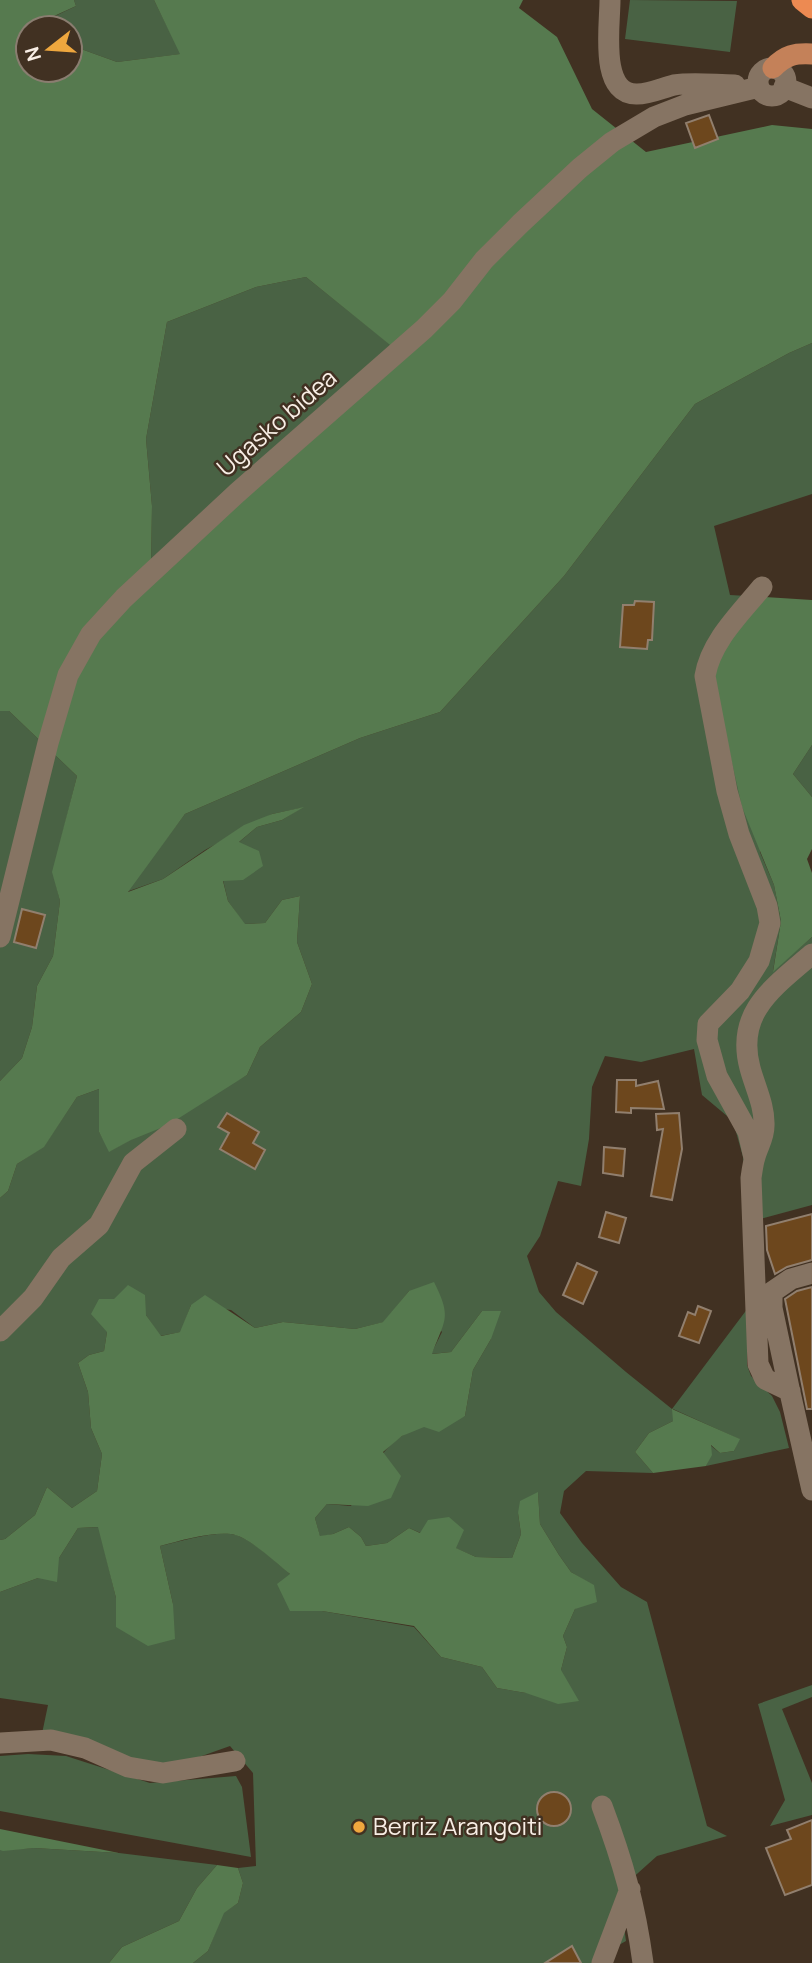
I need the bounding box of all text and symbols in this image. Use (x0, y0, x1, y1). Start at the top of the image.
north arrow (14, 14, 84, 84)
text: N (18, 44, 47, 64)
street label: Ugasko bidea (209, 361, 343, 483)
place label: Berriz Arangoiti (373, 1809, 542, 1842)
marker: Berriz Arangoiti (351, 1819, 367, 1835)

